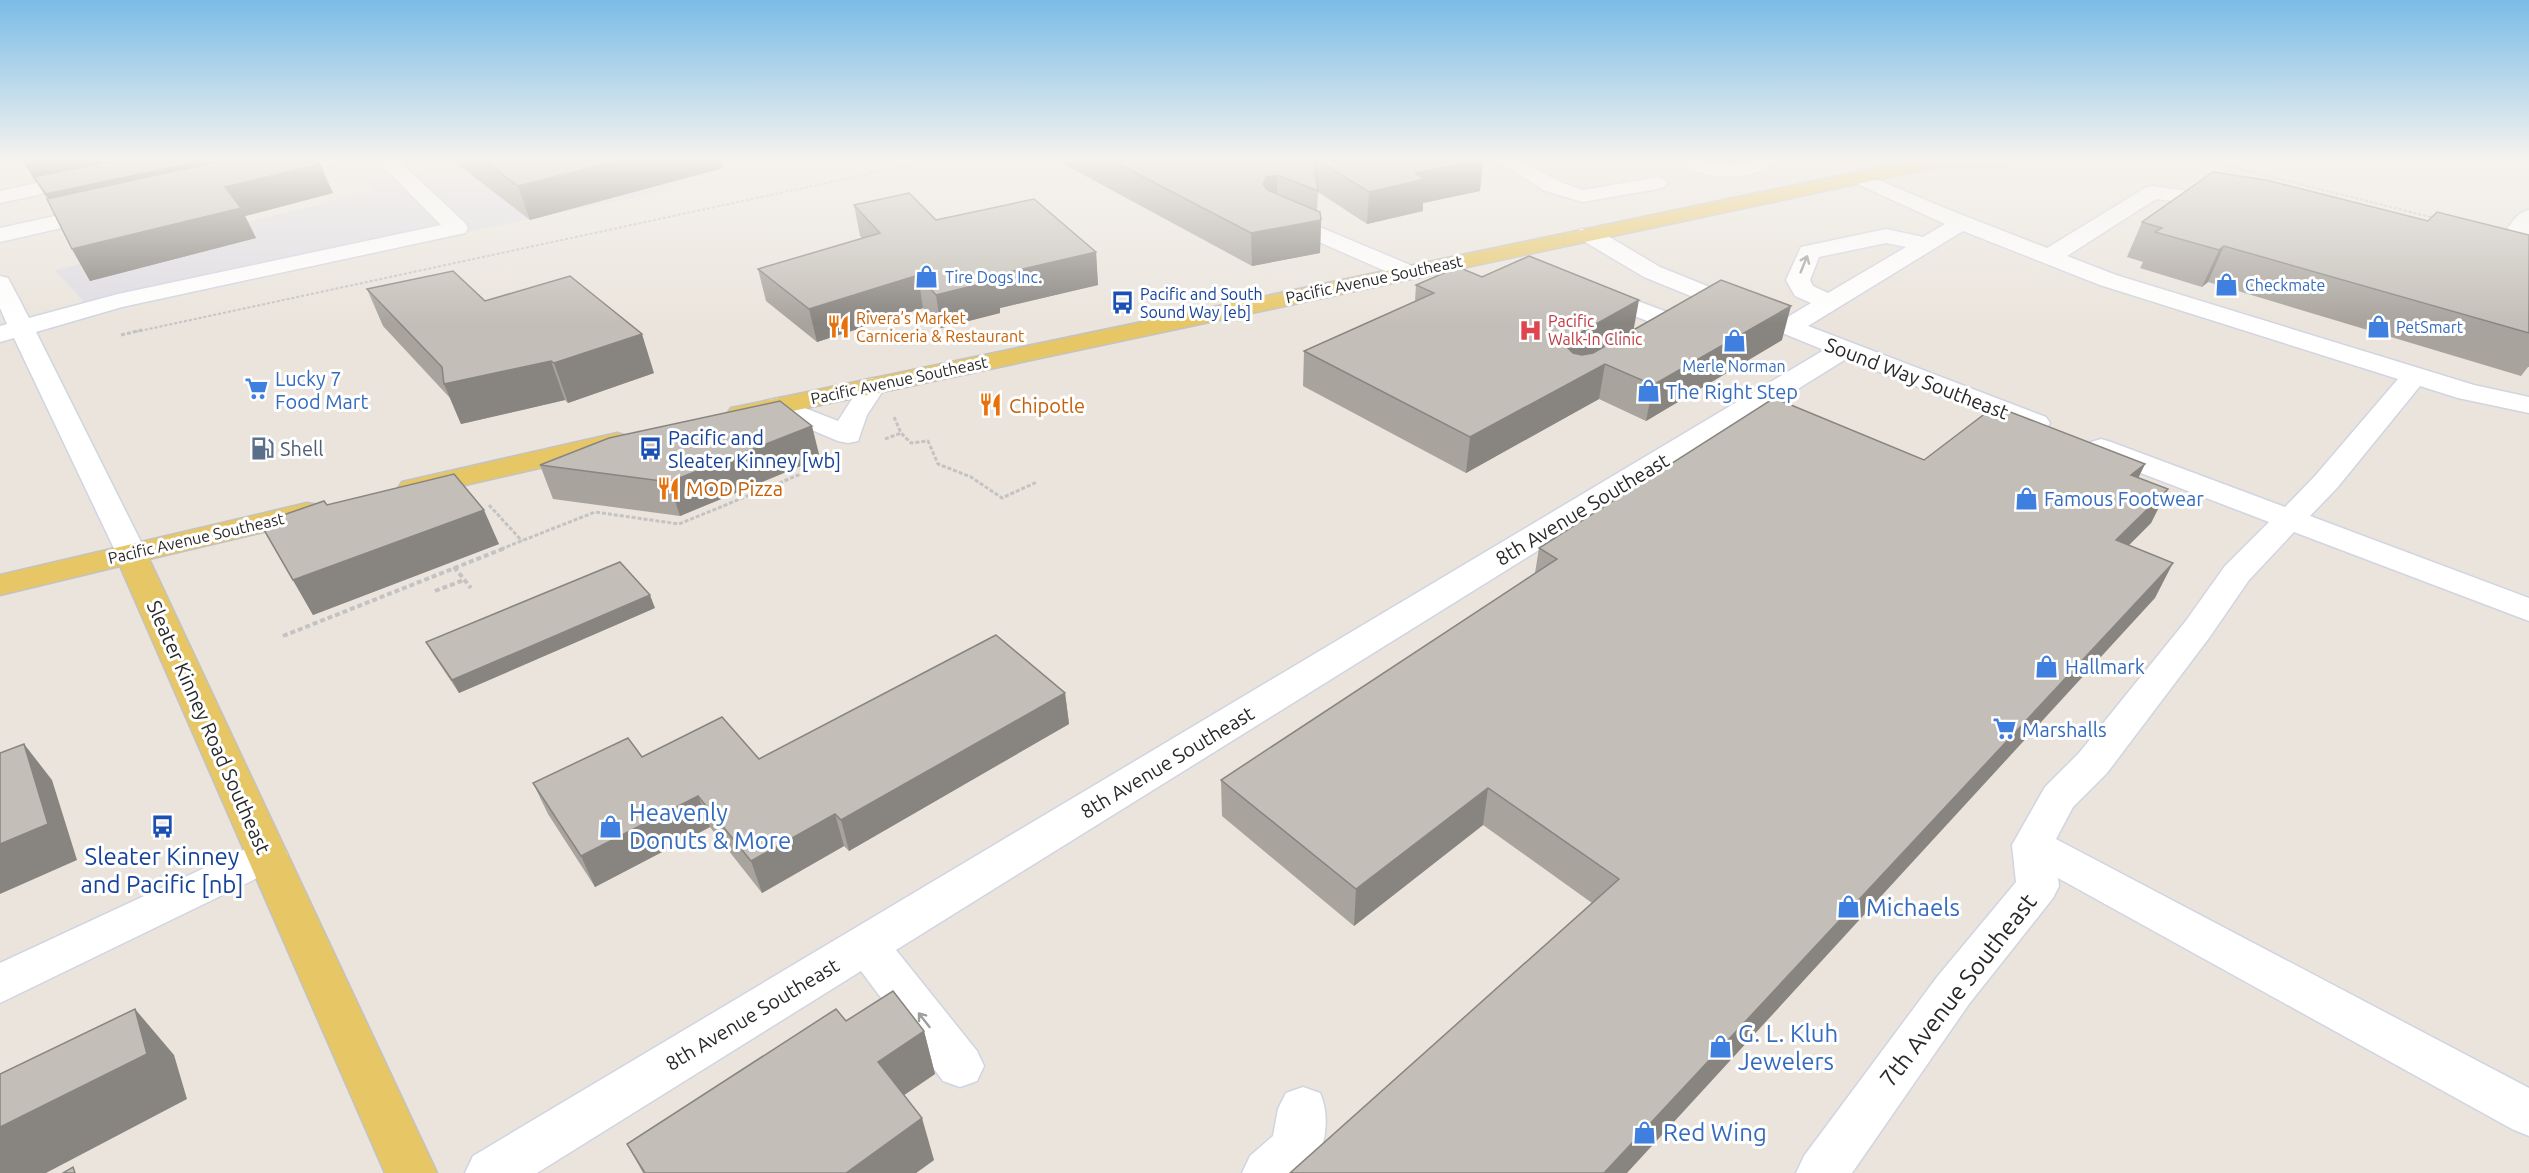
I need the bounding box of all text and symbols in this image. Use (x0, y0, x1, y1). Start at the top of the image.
street label: Pacific Avenue Southeast (1284, 251, 1465, 307)
one-way arrow (1799, 255, 1810, 274)
shop icon: Tire Dogs Inc. (914, 264, 940, 290)
place label: Tire Dogs Inc. (945, 268, 1042, 286)
shop icon: Checkmate (2214, 272, 2240, 298)
place label: Checkmate (2245, 276, 2325, 294)
place label: Pacific and South Sound Way [eb] (1140, 285, 1263, 321)
bus stop icon: Pacific and South Sound Way [eb] (1109, 290, 1135, 316)
place label: Rivera’s Market Carniceria & Restaurant (856, 309, 1025, 345)
place label: Pacific Walk-In Clinic (1548, 312, 1643, 348)
restaurant icon: Rivera’s Market Carniceria & Restaurant (825, 314, 851, 340)
shop icon: PetSmart (2365, 314, 2391, 340)
hospital icon: Pacific Walk-In Clinic (1517, 317, 1543, 343)
place label: PetSmart (2396, 318, 2464, 336)
shop icon: Merle Norman (1721, 328, 1747, 354)
street label: Sound Way Southeast (1822, 332, 2012, 424)
street label: Pacific Avenue Southeast (809, 352, 990, 408)
place label: Merle Norman (1682, 357, 1786, 375)
place label: Lucky 7 Food Mart (275, 367, 368, 413)
supermarket icon: Lucky 7 Food Mart (244, 376, 270, 402)
shop icon: The Right Step (1635, 378, 1661, 404)
place label: The Right Step (1666, 380, 1798, 403)
restaurant icon: Chipotle (978, 392, 1004, 418)
place label: Chipotle (1009, 394, 1085, 417)
place label: Pacific and Sleater Kinney [wb] (668, 426, 841, 472)
fuel station icon: Shell (249, 435, 275, 461)
bus stop icon: Pacific and Sleater Kinney [wb] (637, 436, 663, 462)
place label: Shell (280, 437, 323, 460)
street label: 8th Avenue Southeast (1491, 448, 1673, 570)
restaurant icon: MOD Pizza (655, 475, 681, 501)
place label: MOD Pizza (686, 477, 783, 500)
shop icon: Famous Footwear (2013, 485, 2039, 511)
place label: Famous Footwear (2044, 487, 2204, 510)
street label: Pacific Avenue Southeast (106, 509, 287, 567)
street label: Sleater Kinney Road Southeast (143, 597, 275, 857)
shop icon: Hallmark (2034, 653, 2060, 679)
place label: Hallmark (2065, 655, 2145, 678)
street label: 8th Avenue Southeast (1076, 701, 1258, 823)
supermarket icon: Marshalls (1991, 716, 2017, 742)
place label: Marshalls (2022, 718, 2107, 741)
place label: Heavenly Donuts & More (629, 799, 791, 854)
bus stop icon: Sleater Kinney and Pacific [nb] (149, 813, 175, 839)
shop icon: Heavenly Donuts & More (598, 813, 624, 839)
place label: Sleater Kinney and Pacific [nb] (80, 843, 244, 898)
street label: 7th Avenue Southeast (1874, 888, 2042, 1092)
shop icon: Michaels (1835, 894, 1861, 920)
place label: Michaels (1866, 894, 1960, 921)
street label: 8th Avenue Southeast (661, 953, 843, 1075)
one-way arrow (918, 1012, 931, 1028)
place label: G. L. Kluh Jewelers (1738, 1020, 1838, 1075)
shop icon: G. L. Kluh Jewelers (1707, 1034, 1733, 1060)
shop icon: Red Wing (1632, 1119, 1658, 1145)
place label: Red Wing (1663, 1119, 1767, 1146)

